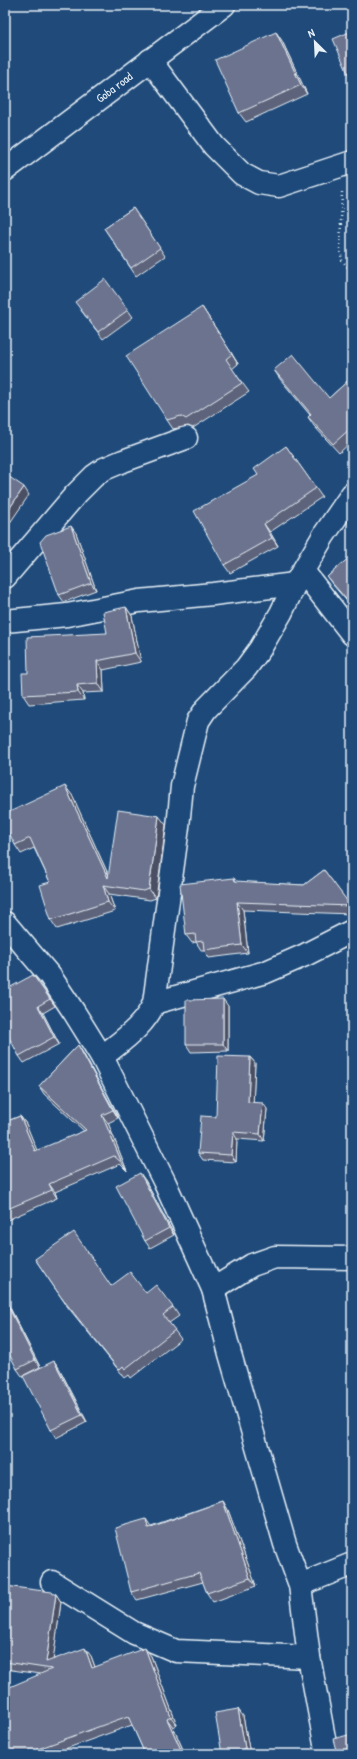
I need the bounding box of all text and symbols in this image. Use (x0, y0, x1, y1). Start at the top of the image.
north arrow (295, 22, 335, 62)
text: N (305, 25, 317, 40)
street label: Goba road (92, 68, 136, 107)

